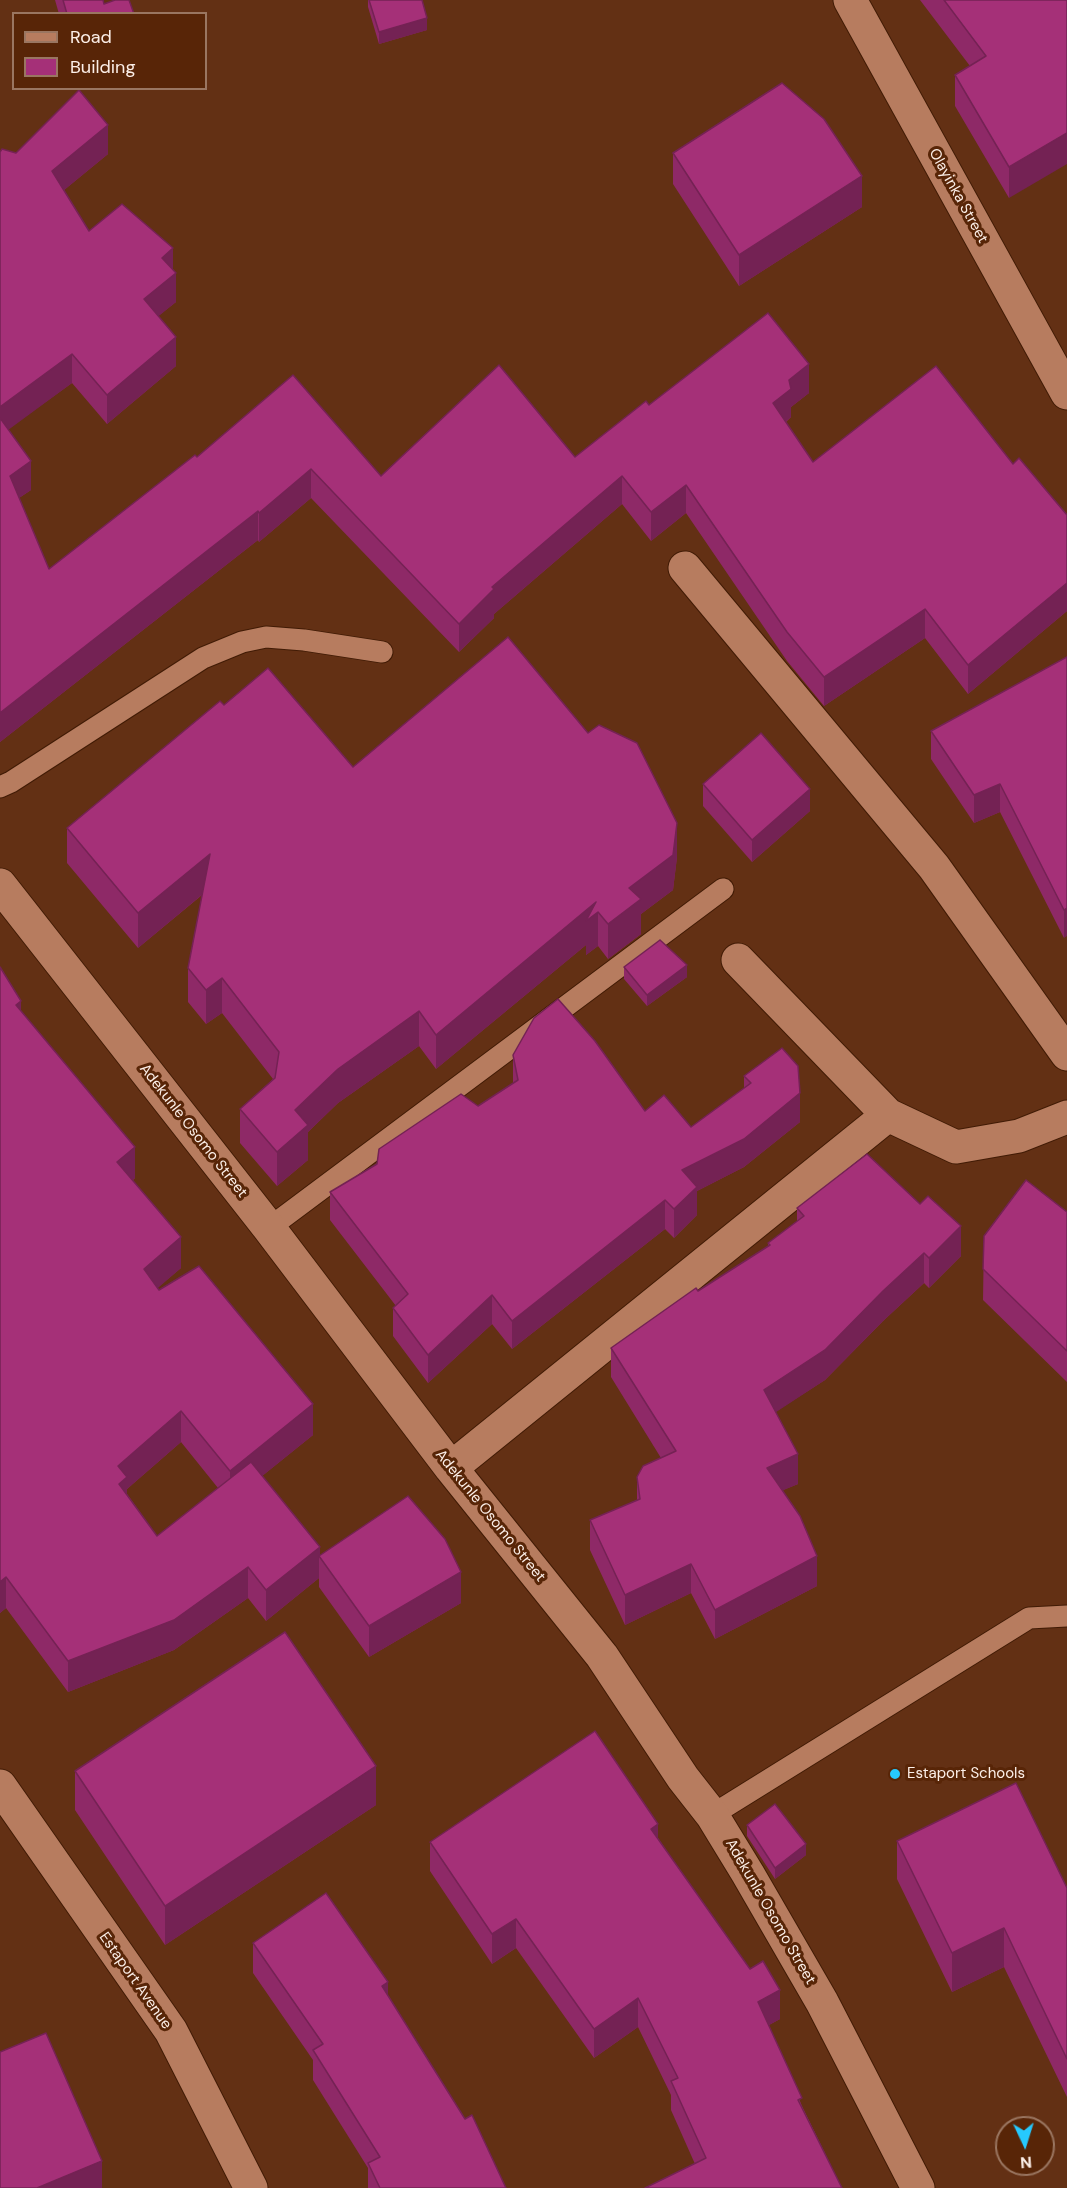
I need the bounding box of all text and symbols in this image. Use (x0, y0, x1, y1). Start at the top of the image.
legend (12, 12, 207, 90)
text: Road (70, 25, 112, 49)
text: Building (70, 55, 135, 79)
street label: Olayinka Street (925, 145, 991, 247)
street label: Adekunle Osomo Street (135, 1060, 251, 1202)
street label: Adekunle Osomo Street (431, 1446, 549, 1586)
place label: Estaport Schools (907, 1765, 1025, 1783)
marker: Estaport Schools (888, 1767, 902, 1781)
street label: Adekunle Osomo Street (721, 1836, 819, 1988)
street label: Estaport Avenue (95, 1929, 175, 2033)
north arrow (995, 2116, 1055, 2176)
text: N (1020, 2152, 1033, 2173)

